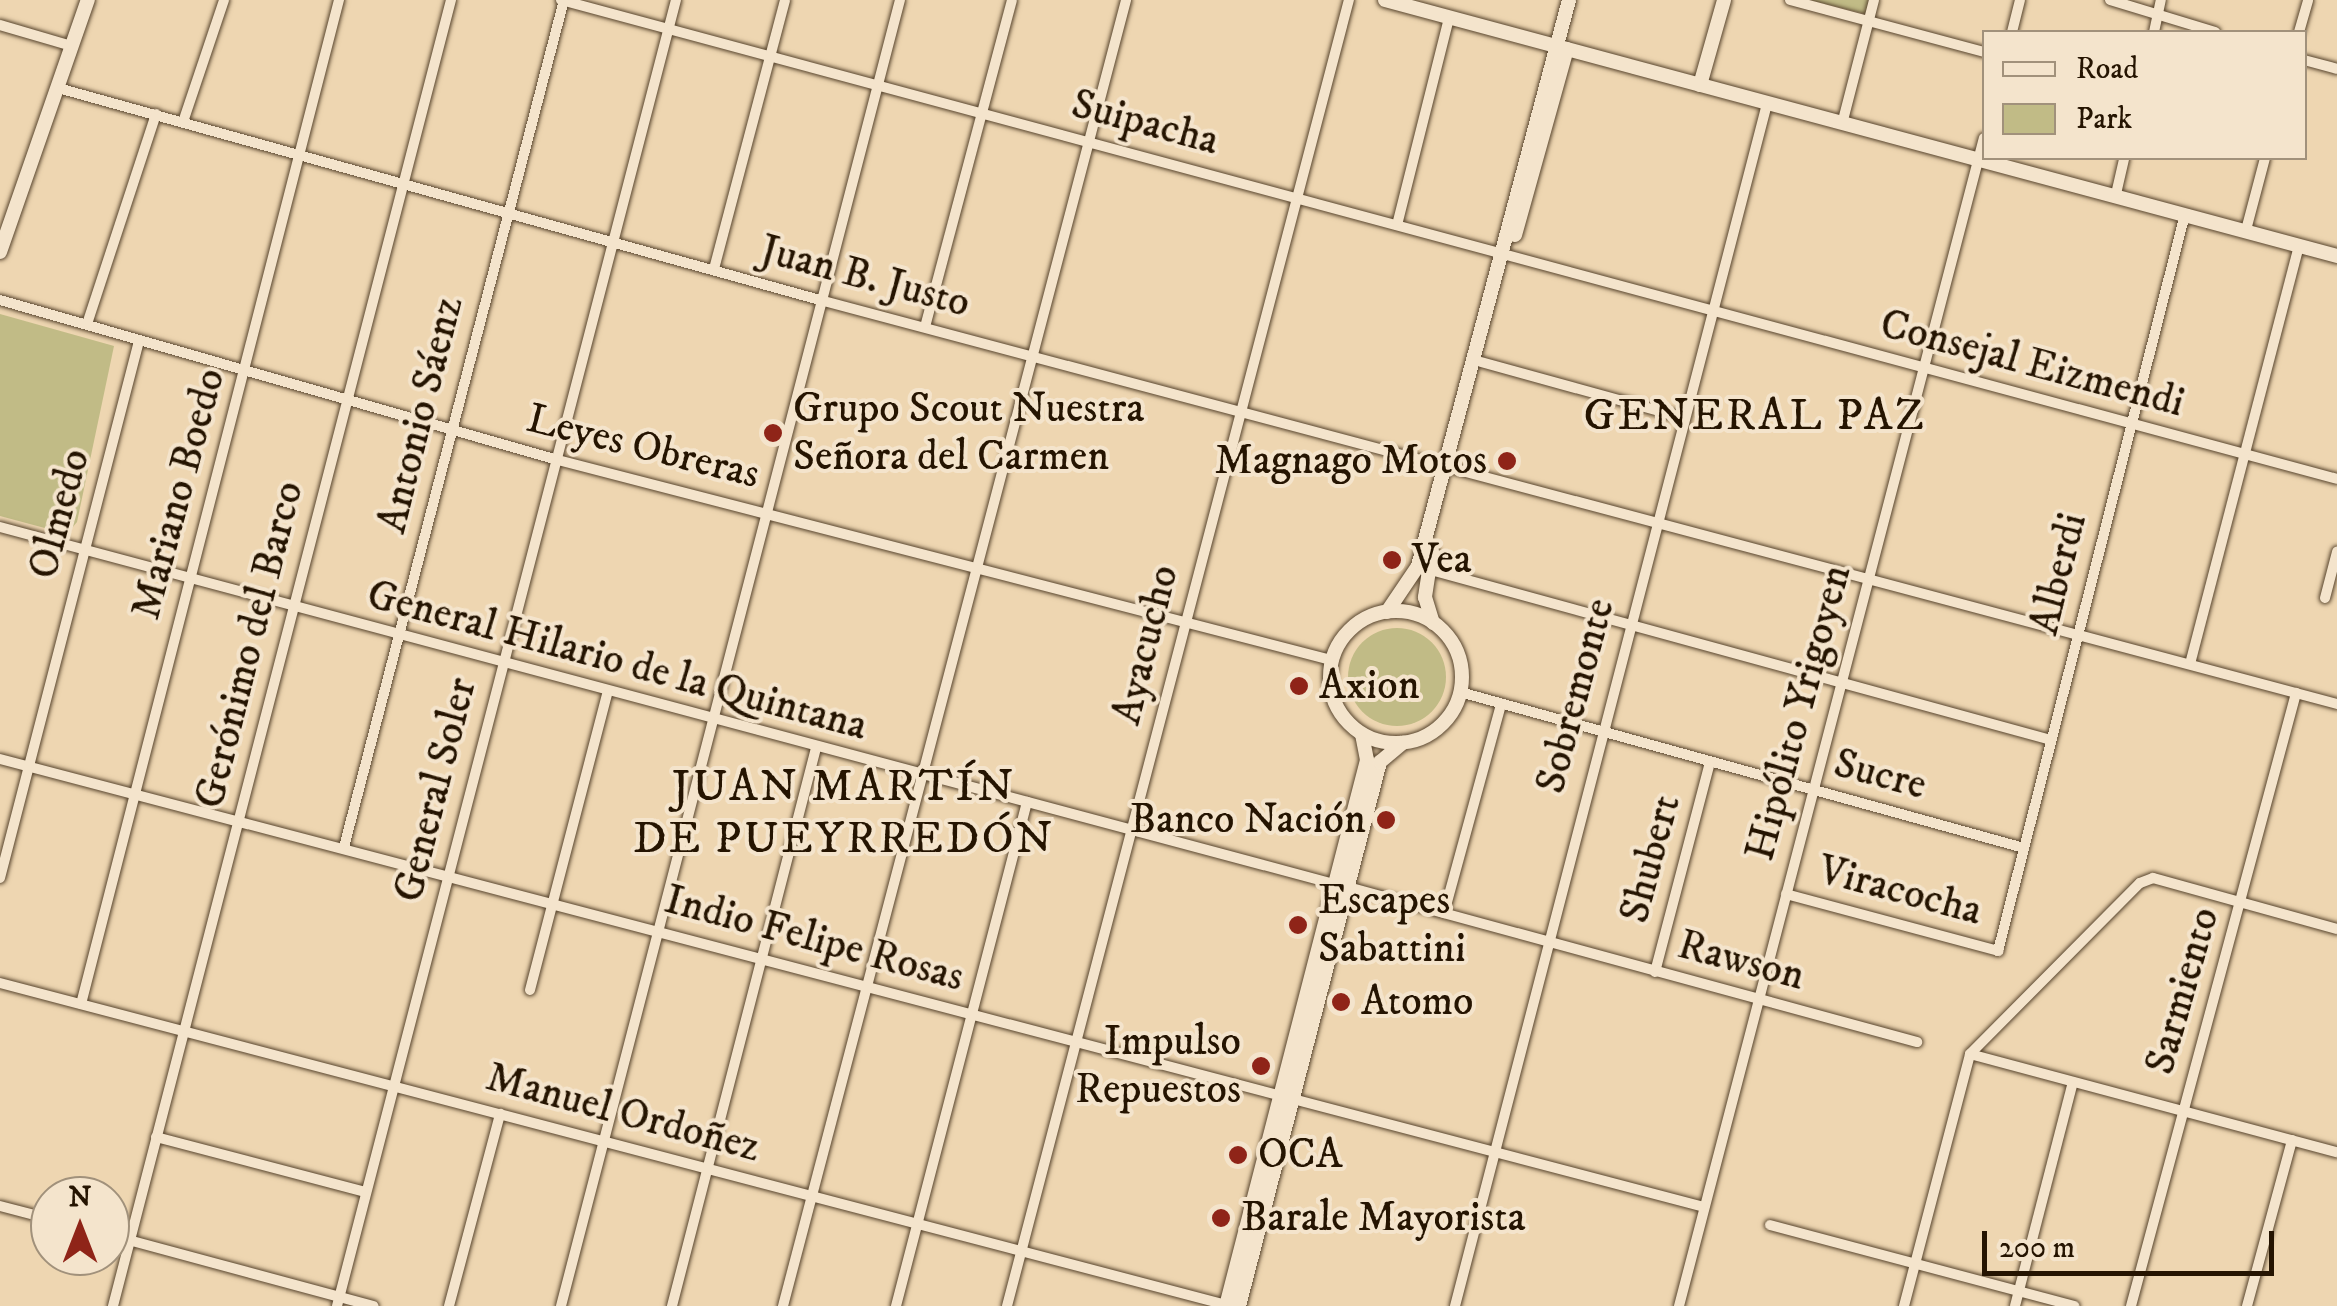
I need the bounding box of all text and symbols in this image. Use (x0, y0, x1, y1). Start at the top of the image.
legend (1982, 30, 2307, 160)
text: Road (2076, 51, 2138, 88)
street label: Suipacha (1066, 79, 1224, 167)
text: Park (2076, 101, 2132, 138)
street label: Juan B. Justo (755, 225, 975, 329)
street label: Antonio Sáenz (367, 292, 475, 538)
street label: Consejal Eizmendi (1875, 299, 2189, 429)
street label: Mariano Boedo (121, 363, 237, 625)
place label: Grupo Scout Nuestra Señora del Carmen (793, 384, 1144, 482)
district label: GENERAL PAZ (1584, 390, 1926, 444)
street label: Leyes Obreras (522, 394, 764, 500)
marker: Grupo Scout Nuestra Señora del Carmen (762, 422, 784, 444)
place label: Magnago Motos (1215, 436, 1487, 486)
street label: Olmedo (19, 444, 101, 584)
marker: Magnago Motos (1496, 450, 1518, 472)
street label: Gerónimo del Barco (185, 476, 315, 814)
street label: Alberdi (2020, 508, 2098, 640)
place label: Vea (1412, 535, 1472, 585)
marker: Vea (1381, 549, 1403, 571)
street label: Ayacucho (1102, 560, 1190, 730)
street label: Hipólito Yrigoyen (1735, 560, 1863, 866)
street label: General Hilario de la Quintana (362, 570, 872, 752)
street label: Sobremonte (1526, 593, 1626, 799)
place label: Axion (1319, 661, 1420, 711)
street label: General Soler (384, 673, 488, 907)
marker: Axion (1288, 675, 1310, 697)
street label: Sucre (1828, 739, 1932, 811)
district label: JUAN MARTÍN DE PUEYRREDÓN (633, 761, 1055, 867)
street label: Shubert (1610, 790, 1692, 928)
place label: Banco Nación (1130, 795, 1366, 845)
marker: Banco Nación (1375, 809, 1397, 831)
street label: Viracocha (1813, 845, 1987, 937)
street label: Indio Felipe Rosas (659, 875, 969, 1003)
place label: Escapes Sabattini (1318, 876, 1466, 974)
street label: Sarmiento (2135, 902, 2231, 1080)
marker: Escapes Sabattini (1287, 914, 1309, 936)
street label: Rawson (1672, 920, 1810, 1002)
place label: Atomo (1361, 977, 1473, 1027)
marker: Atomo (1330, 991, 1352, 1013)
place label: Impulso Repuestos (1075, 1017, 1241, 1116)
street label: Manuel Ordoñez (481, 1052, 765, 1174)
marker: Impulso Repuestos (1250, 1055, 1272, 1077)
place label: OCA (1258, 1130, 1342, 1180)
marker: OCA (1227, 1144, 1249, 1166)
north arrow (30, 1176, 130, 1276)
text: N (69, 1180, 91, 1215)
place label: Barale Mayorista (1241, 1193, 1526, 1243)
marker: Barale Mayorista (1210, 1207, 1232, 1229)
scale bar (1987, 1211, 2280, 1273)
text: 200 m (1999, 1230, 2075, 1267)

